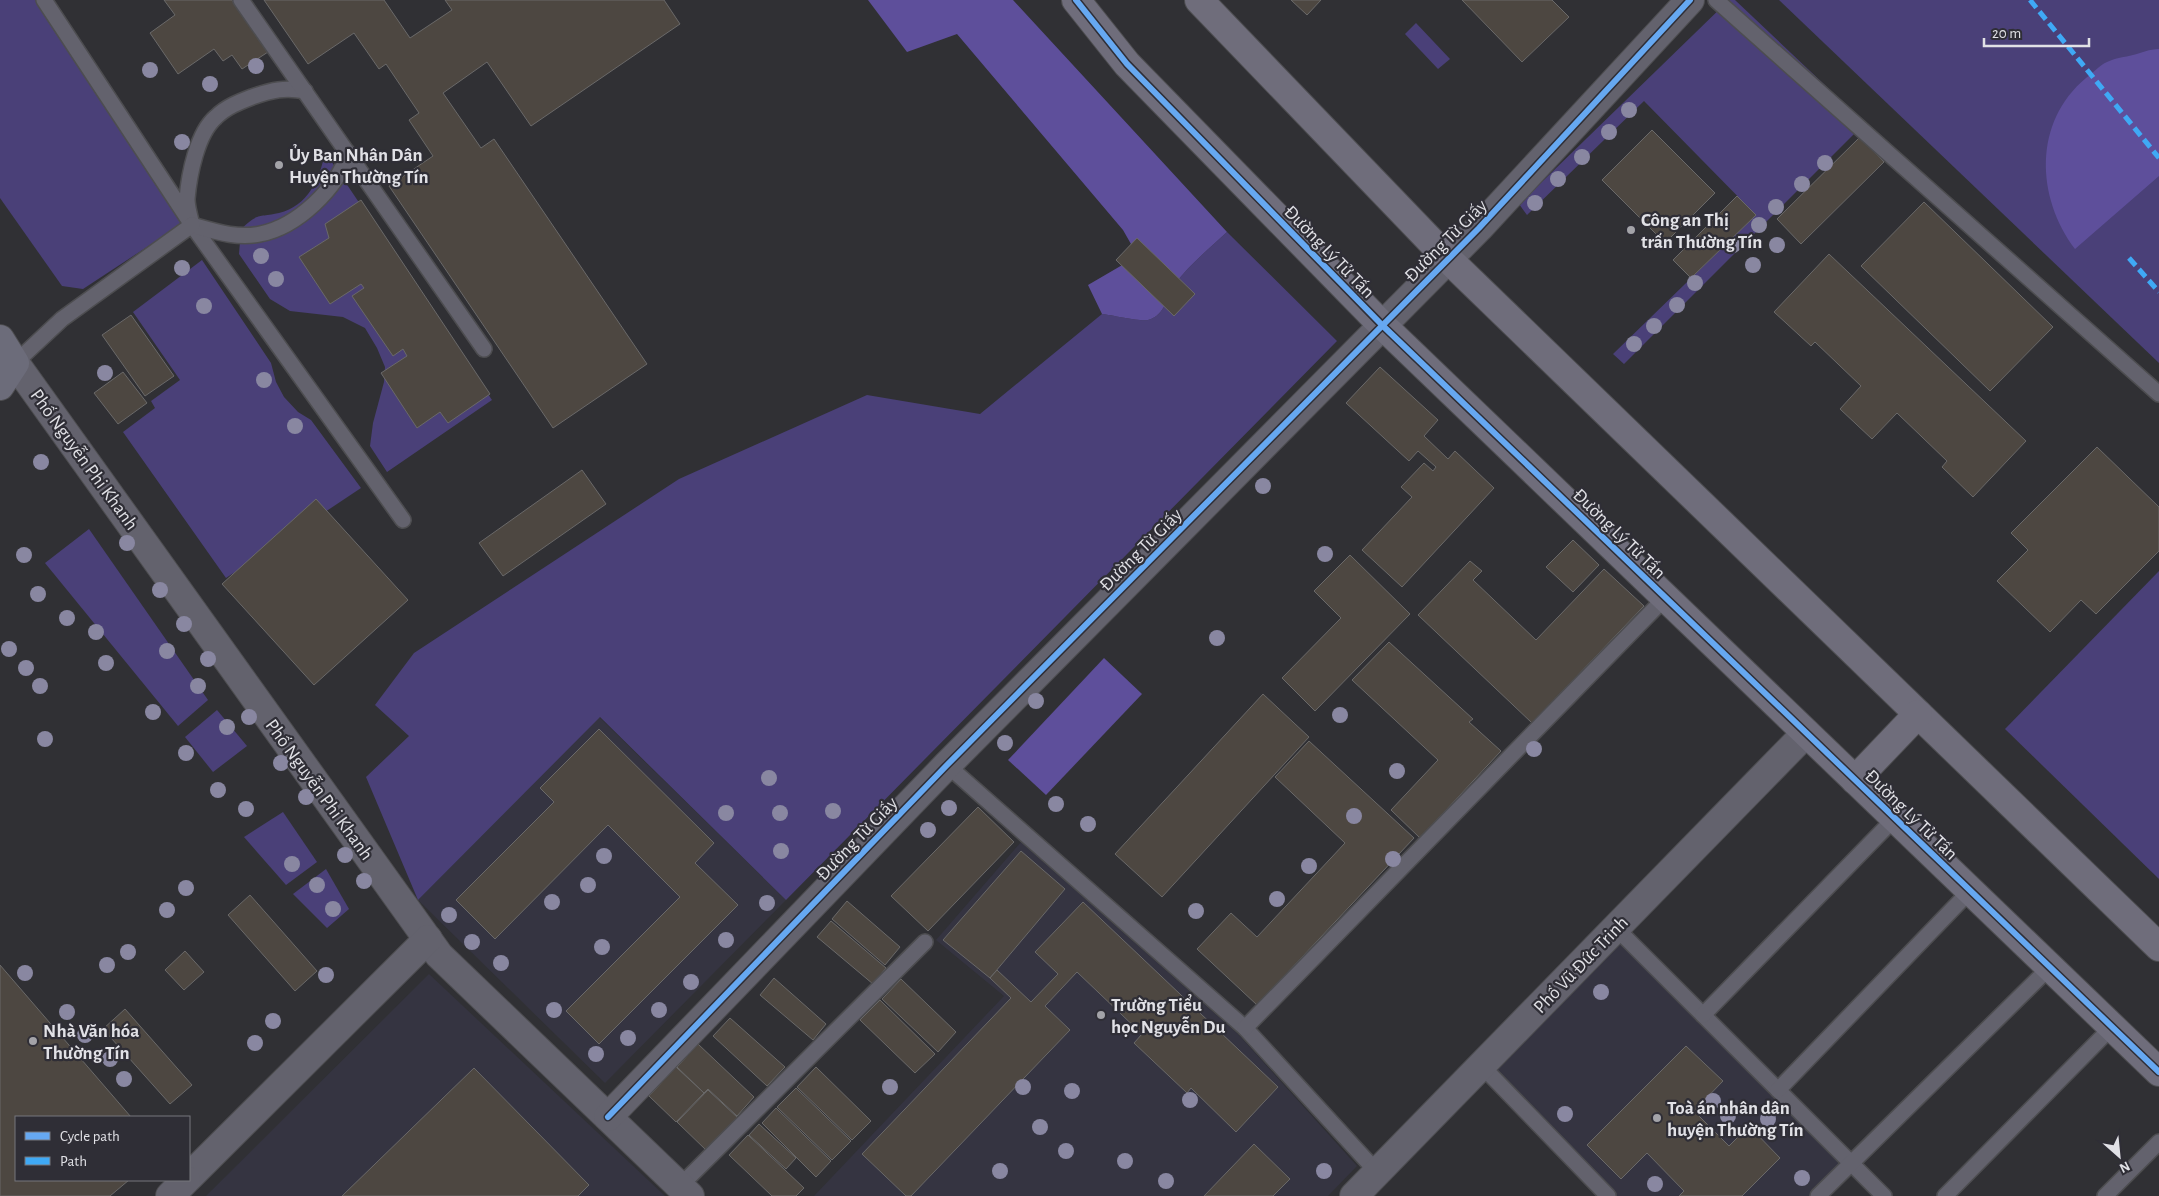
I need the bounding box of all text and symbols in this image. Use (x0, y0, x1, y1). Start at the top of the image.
scale bar (1984, 15, 2089, 47)
text: 20 m (1992, 26, 2021, 41)
place label: Ủy Ban Nhân Dân Huyện Thường Tín (289, 144, 429, 187)
marker: Ủy Ban Nhân Dân Huyện Thường Tín (273, 159, 285, 171)
street label: Đường Từ Giấy (1401, 196, 1491, 286)
street label: Đường Lý Tử Tấn (1280, 202, 1378, 302)
place label: Công an Thị trấn Thường Tín (1641, 211, 1762, 252)
marker: Công an Thị trấn Thường Tín (1625, 224, 1637, 236)
street label: Phố Nguyễn Phi Khanh (26, 385, 142, 534)
street label: Đường Lý Tử Tấn (1569, 485, 1669, 583)
street label: Đường Từ Giấy (1096, 505, 1186, 595)
street label: Phố Nguyễn Phi Khanh (261, 715, 377, 864)
street label: Đường Lý Tử Tấn (1861, 766, 1961, 864)
street label: Đường Từ Giấy (813, 794, 902, 885)
street label: Phố Vũ Đức Trinh (1530, 913, 1632, 1017)
place label: Trường Tiểu học Nguyễn Du (1111, 994, 1225, 1037)
marker: Trường Tiểu học Nguyễn Du (1095, 1009, 1107, 1021)
place label: Nhà Văn hóa Thường Tín (43, 1022, 139, 1063)
marker: Nhà Văn hóa Thường Tín (27, 1035, 39, 1047)
place label: Toà án nhân dân huyện Thường Tín (1667, 1099, 1804, 1140)
marker: Toà án nhân dân huyện Thường Tín (1651, 1112, 1663, 1124)
legend (15, 1116, 190, 1181)
text: Cycle path (60, 1129, 120, 1144)
north arrow (2094, 1131, 2144, 1181)
text: Path (60, 1154, 87, 1169)
text: N (2117, 1158, 2132, 1175)

